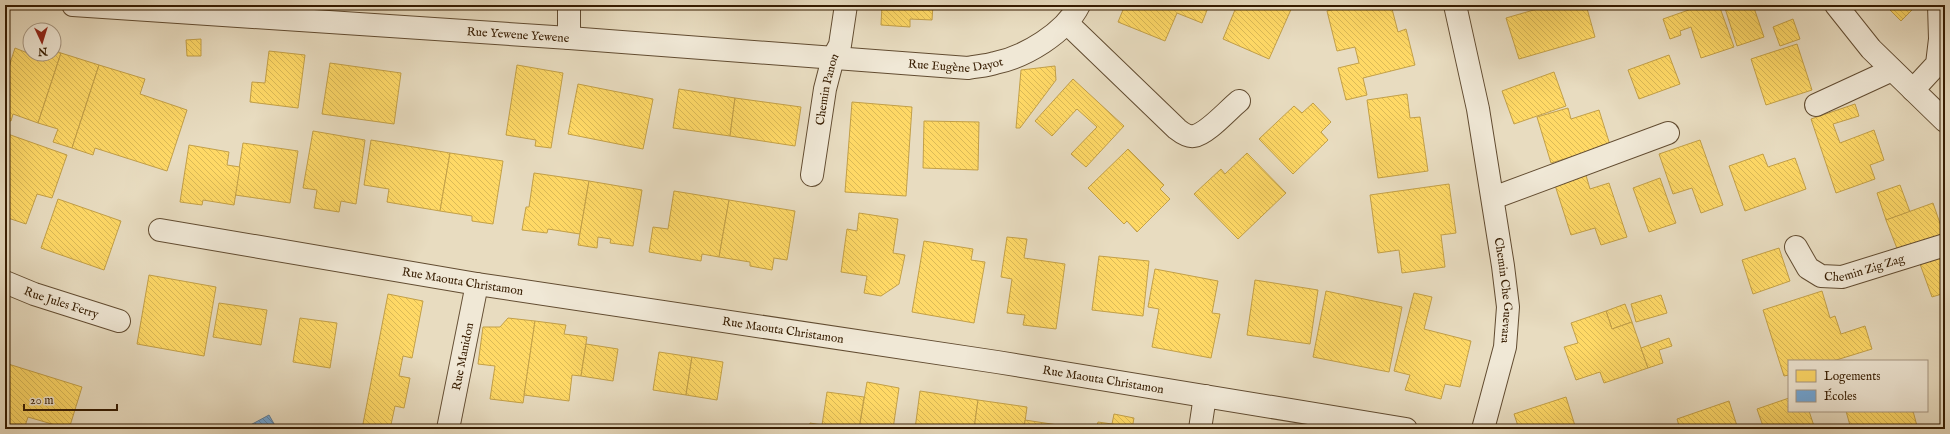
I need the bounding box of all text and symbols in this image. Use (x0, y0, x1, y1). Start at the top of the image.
north arrow (22, 22, 62, 62)
street label: Rue Yewene Yewene (466, 24, 570, 46)
text: N (37, 44, 49, 58)
street label: Chemin Panon (812, 50, 842, 126)
street label: Rue Eugène Dayot (908, 54, 1005, 76)
street label: Chemin Che Guevara (1491, 236, 1516, 345)
street label: Chemin Zig Zag (1824, 250, 1907, 285)
street label: Rue Maouta Christamon (401, 264, 525, 298)
street label: Rue Jules Ferry (22, 283, 101, 322)
street label: Rue Maouta Christamon (721, 313, 845, 347)
street label: Rue Manidon (448, 321, 477, 392)
legend (1788, 360, 1928, 412)
street label: Rue Maouta Christamon (1041, 362, 1166, 397)
text: Logements (1824, 369, 1881, 384)
scale bar (24, 386, 117, 412)
text: Écoles (1824, 388, 1857, 404)
text: 20 m (30, 393, 53, 408)

